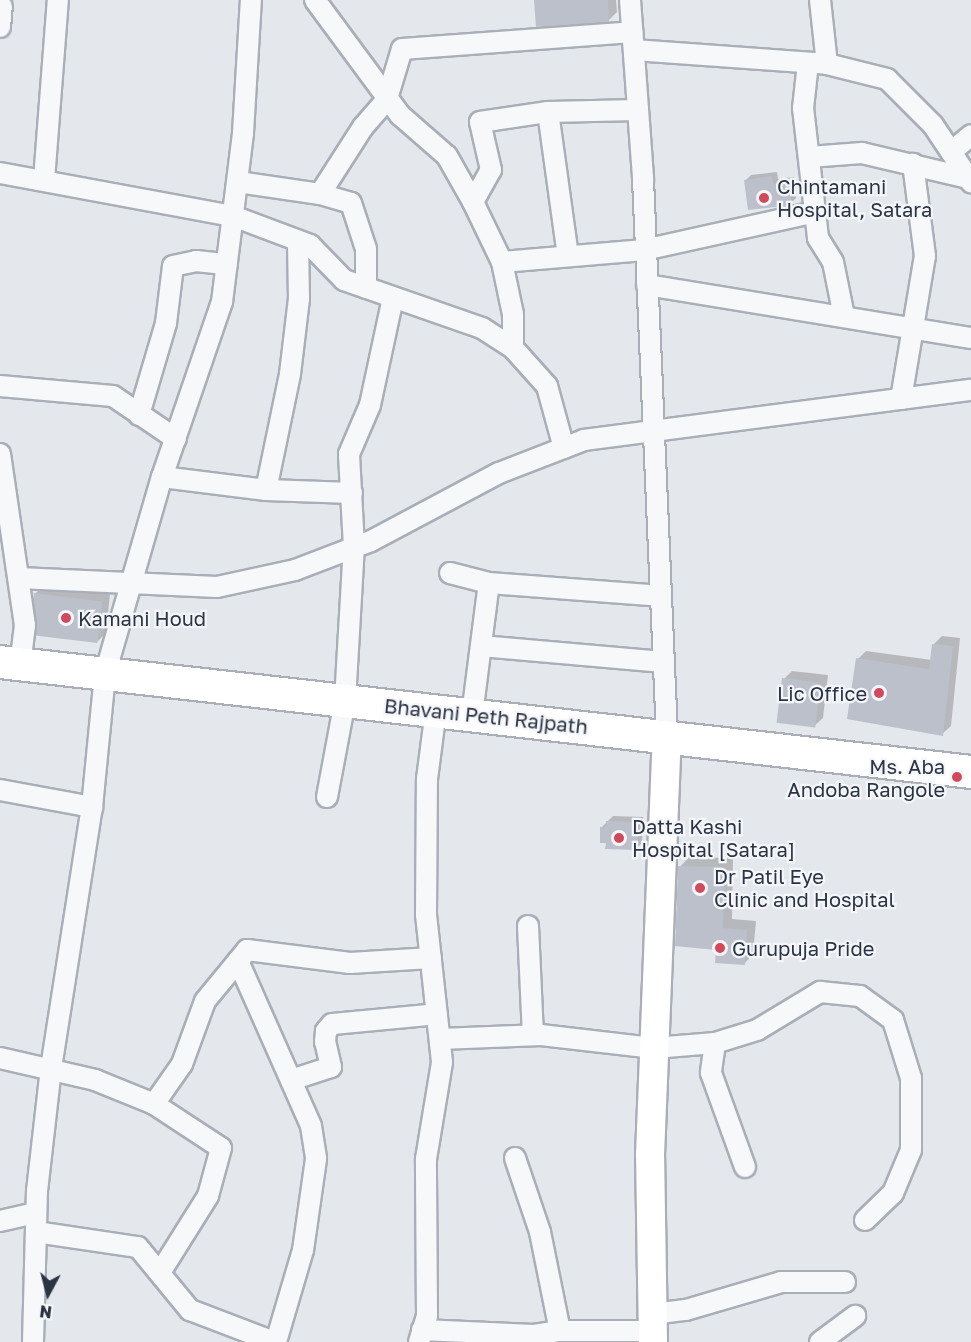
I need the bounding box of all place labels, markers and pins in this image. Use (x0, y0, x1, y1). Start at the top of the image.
place label: Chintamani Hospital, Satara (777, 174, 932, 221)
marker: Chintamani Hospital, Satara (755, 189, 773, 207)
place label: Kamani Houd (78, 606, 206, 630)
marker: Kamani Houd (59, 611, 73, 625)
place label: Lic Office (777, 681, 867, 705)
marker: Lic Office (872, 686, 886, 700)
place label: Ms. Aba Andoba Rangole (787, 754, 945, 801)
marker: Ms. Aba Andoba Rangole (950, 770, 964, 784)
place label: Datta Kashi Hospital [Satara] (632, 814, 795, 861)
marker: Datta Kashi Hospital [Satara] (610, 829, 628, 847)
place label: Dr Patil Eye Clinic and Hospital (714, 864, 895, 911)
marker: Dr Patil Eye Clinic and Hospital (691, 879, 709, 897)
place label: Gurupuja Pride (732, 936, 874, 960)
marker: Gurupuja Pride (713, 941, 727, 955)

